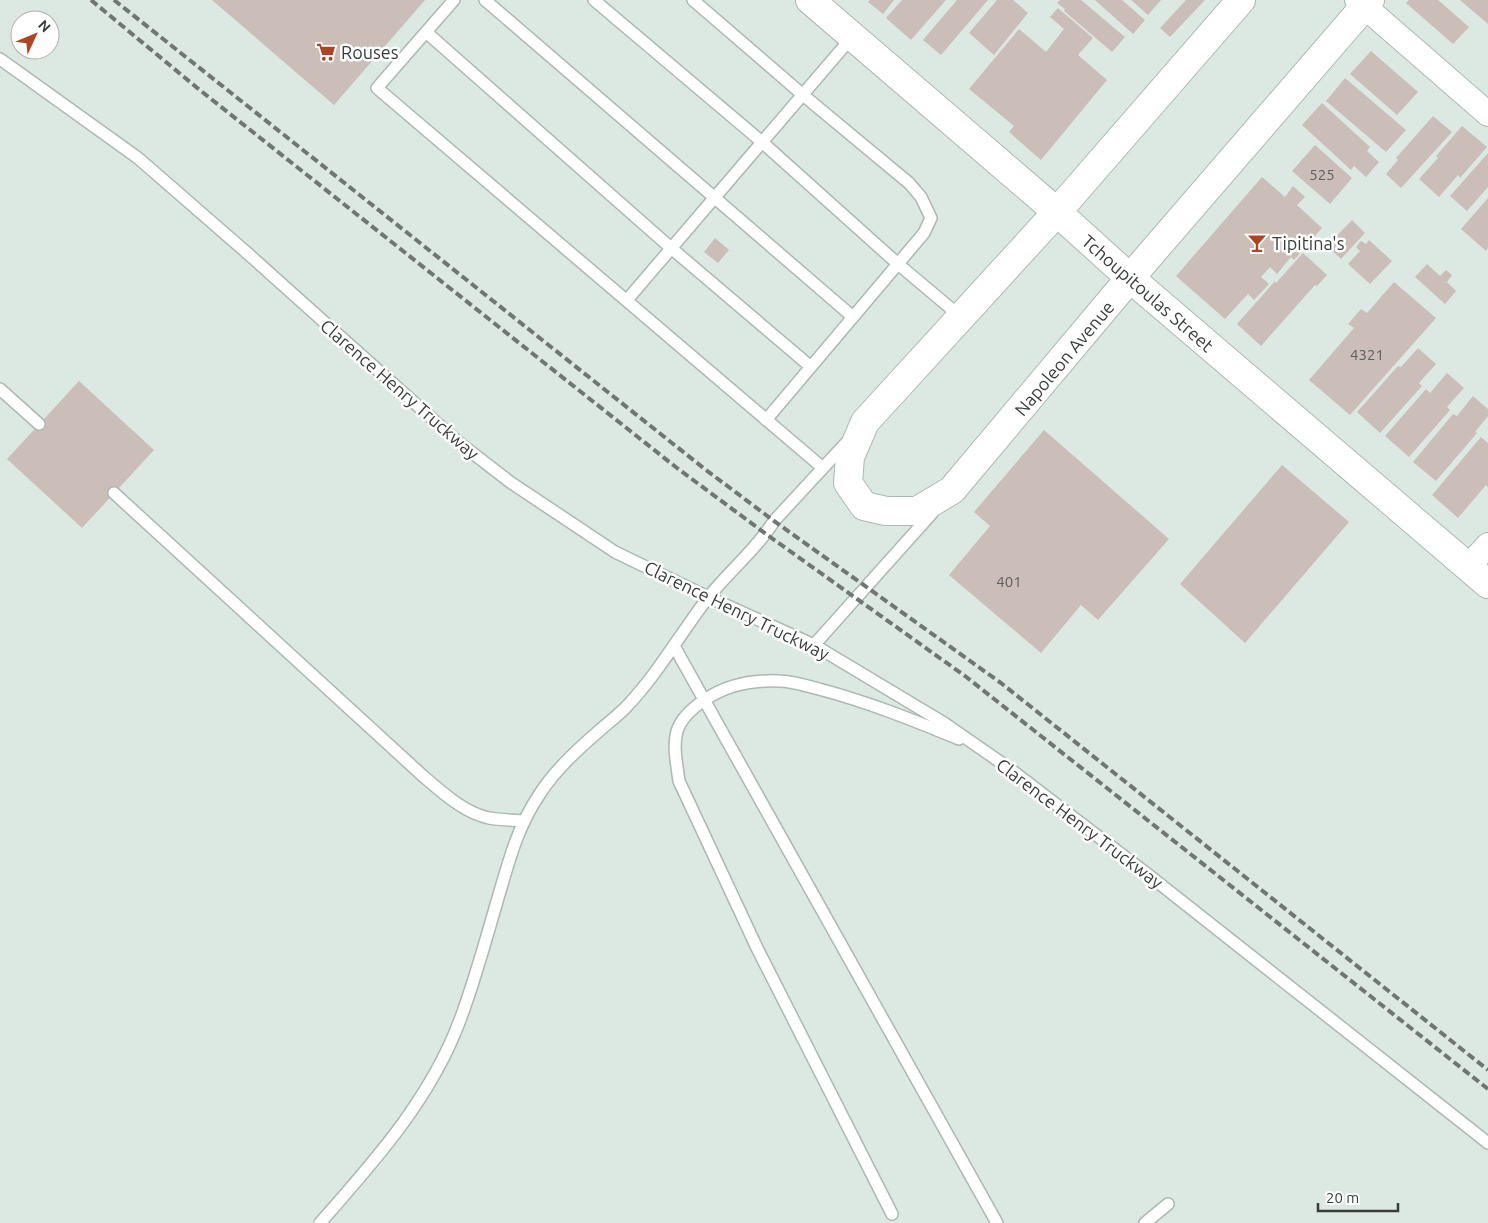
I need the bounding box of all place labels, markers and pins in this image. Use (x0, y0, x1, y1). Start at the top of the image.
supermarket icon: Rouses (315, 41, 337, 63)
place label: Rouses (341, 42, 399, 62)
bar icon: Tipitina's (1246, 232, 1268, 254)
place label: Tipitina's (1272, 233, 1345, 253)

